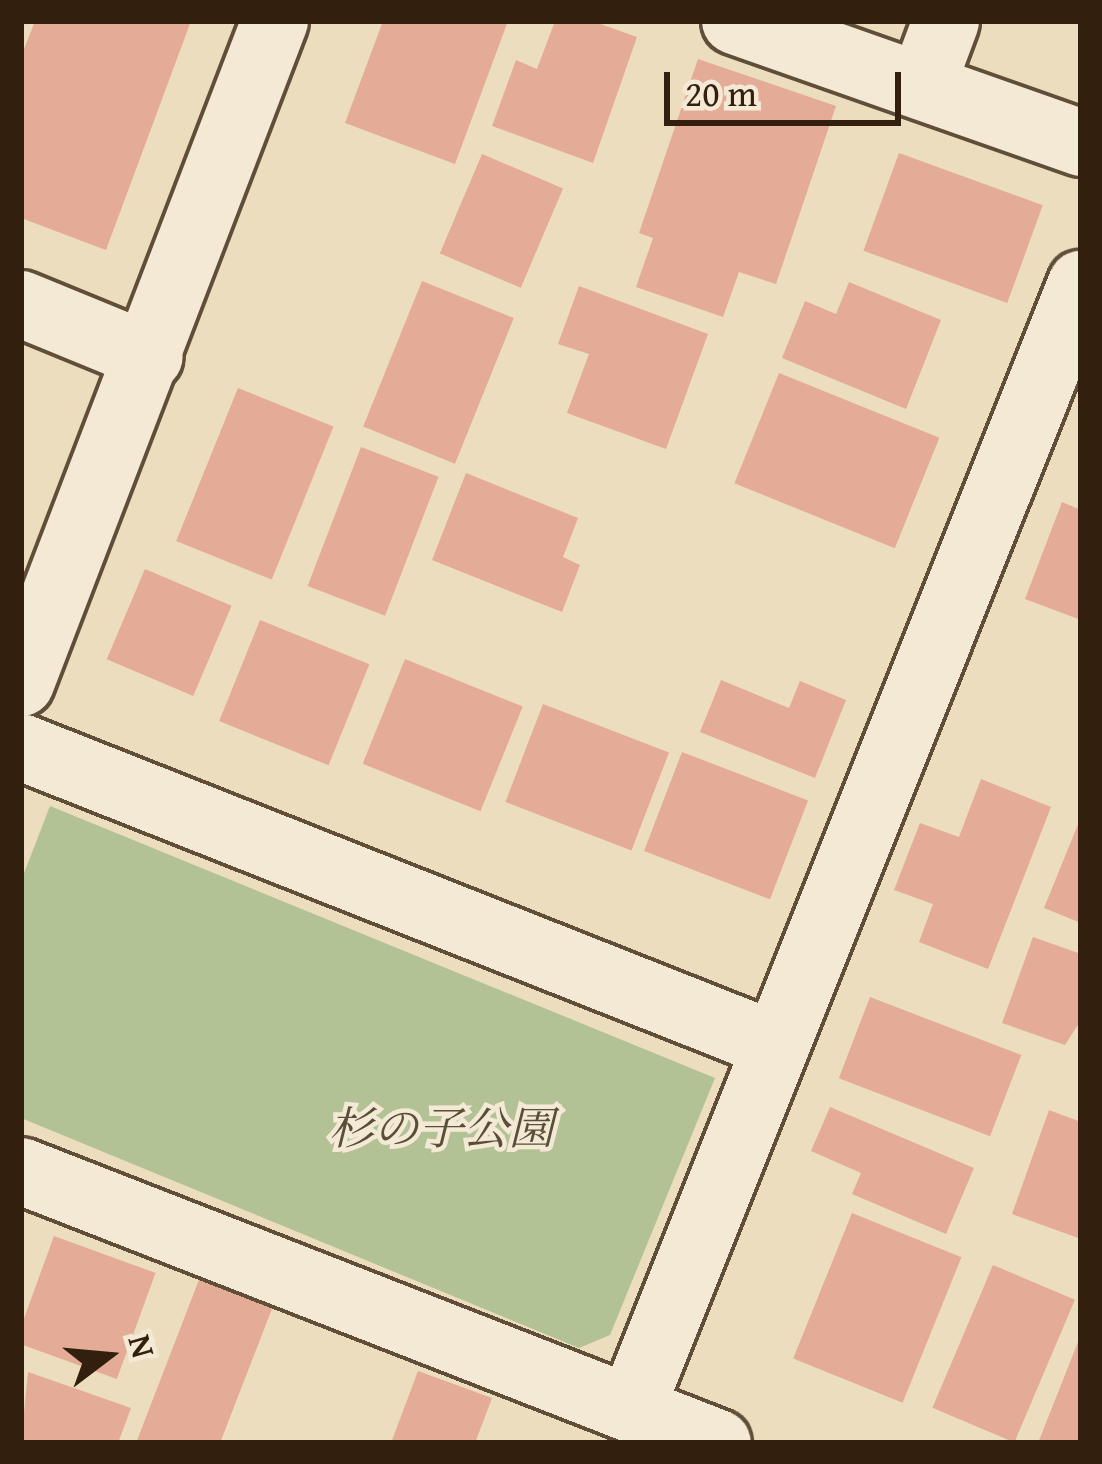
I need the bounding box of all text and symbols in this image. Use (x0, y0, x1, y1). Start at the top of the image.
scale bar (670, 48, 907, 122)
text: 20 m (685, 66, 757, 119)
park label: 杉の子公園 (329, 1101, 553, 1155)
north arrow (48, 1296, 168, 1416)
text: N (116, 1329, 169, 1363)

